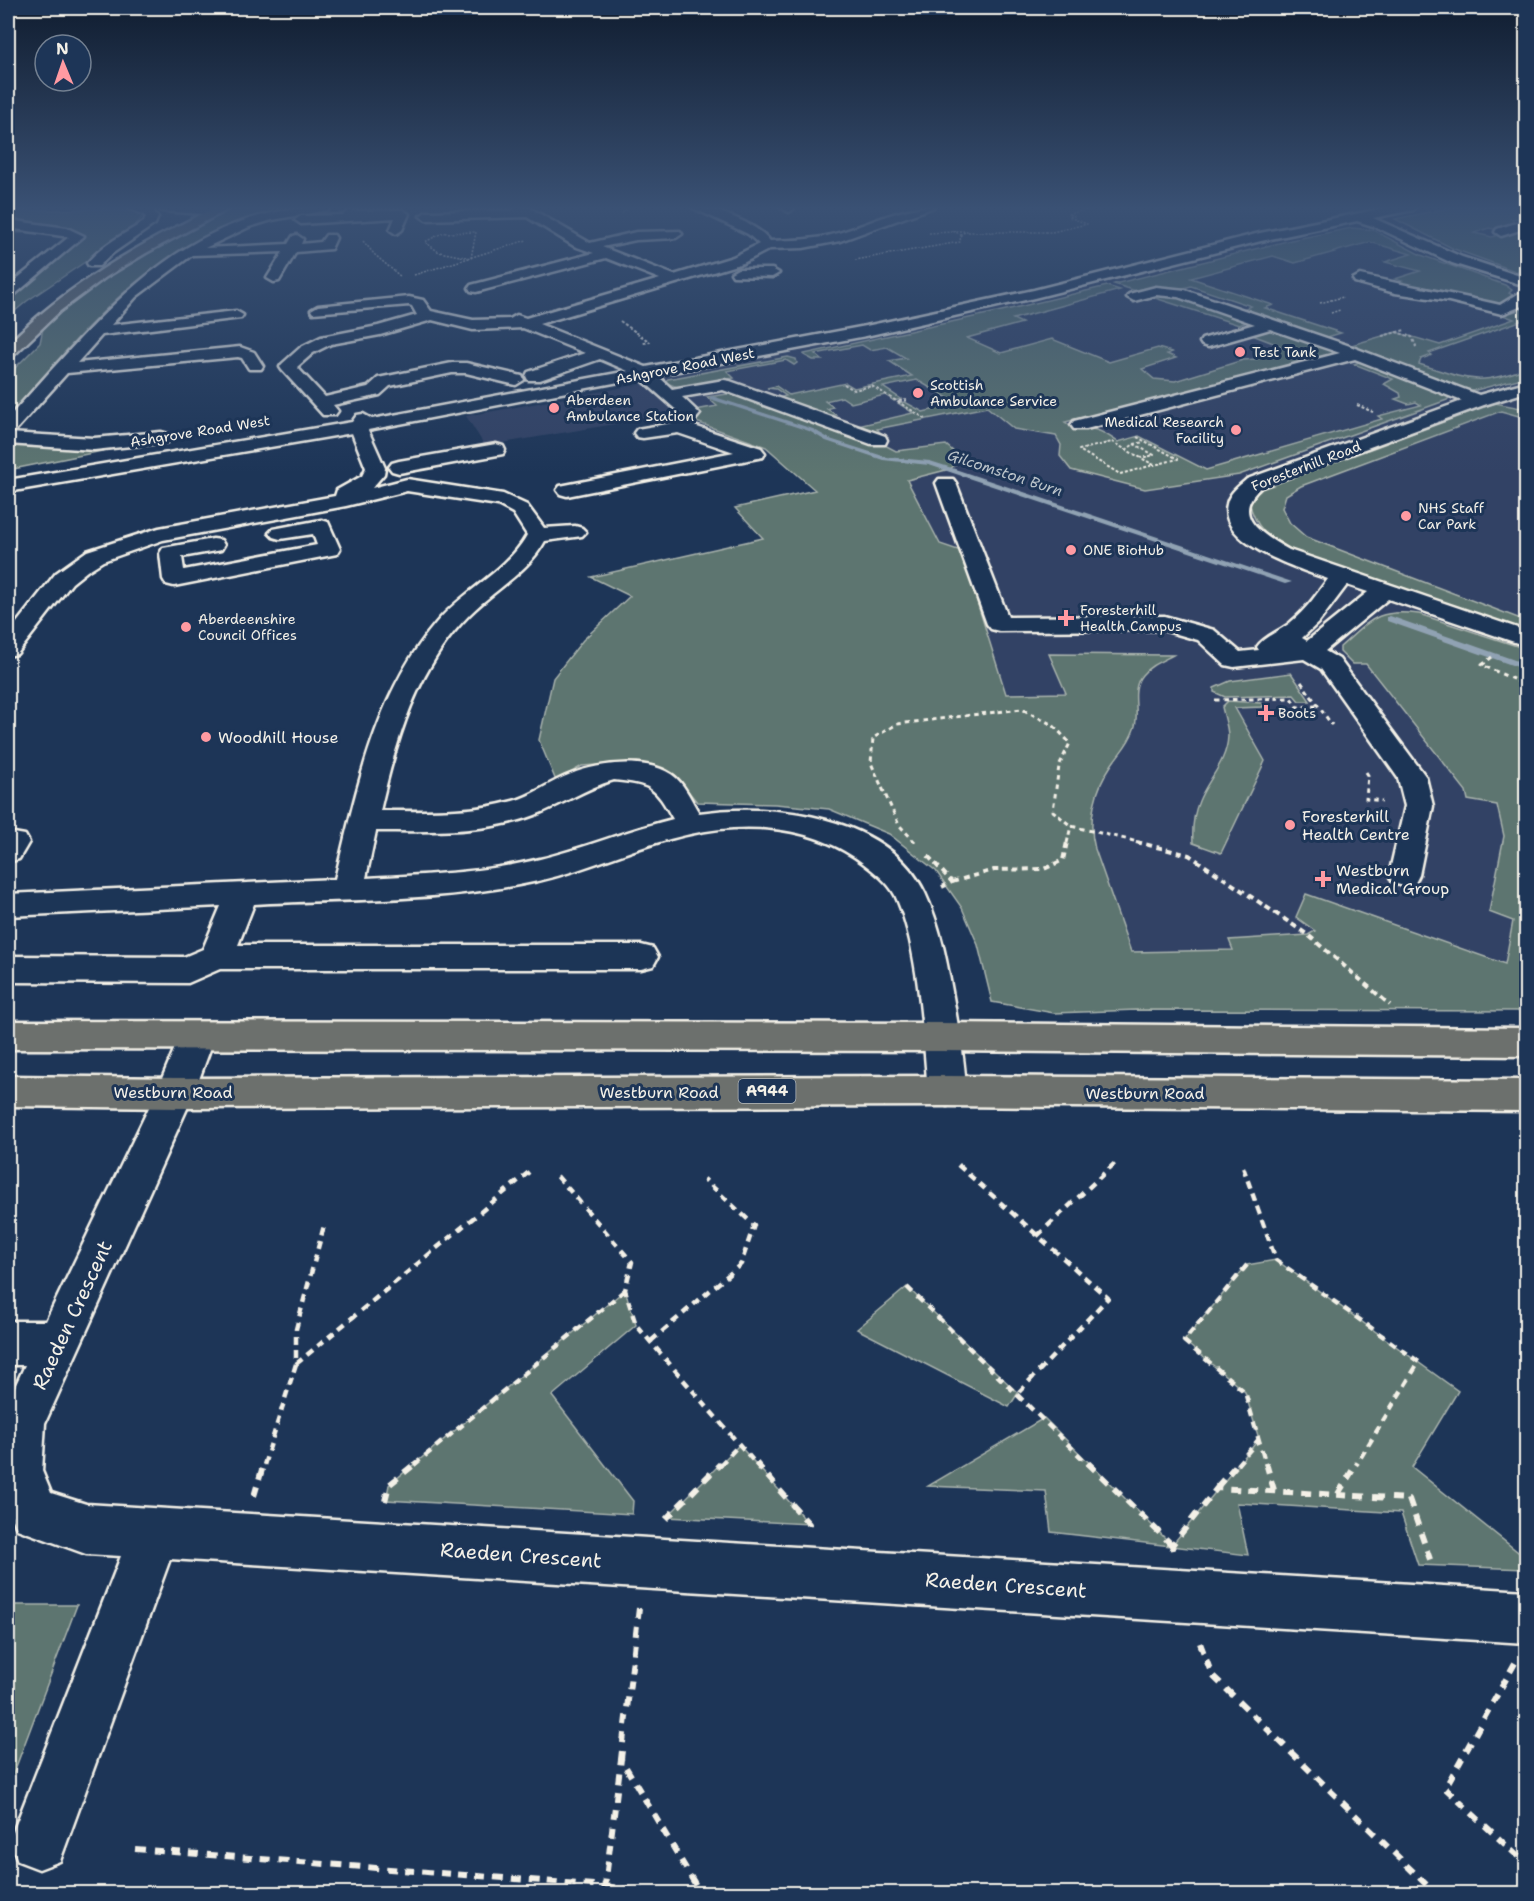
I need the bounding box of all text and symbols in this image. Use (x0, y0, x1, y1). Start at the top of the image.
north arrow (33, 33, 93, 93)
text: N (56, 38, 69, 59)
place label: Test Tank (1252, 343, 1316, 361)
street label: Ashgrove Road West (614, 344, 756, 388)
marker: Test Tank (1233, 345, 1247, 359)
place label: Scottish Ambulance Service (930, 376, 1057, 410)
marker: Scottish Ambulance Service (911, 386, 925, 400)
place label: Aberdeen Ambulance Station (566, 391, 695, 425)
marker: Aberdeen Ambulance Station (547, 401, 561, 415)
street label: Ashgrove Road West (129, 411, 271, 451)
place label: Medical Research Facility (1104, 413, 1224, 447)
marker: Medical Research Facility (1229, 423, 1243, 437)
street label: Foresterhill Road (1249, 437, 1363, 495)
water label: Gilcomston Burn (945, 445, 1065, 501)
place label: NHS Staff Car Park (1418, 499, 1484, 533)
marker: NHS Staff Car Park (1399, 509, 1413, 523)
place label: ONE BioHub (1083, 541, 1164, 559)
marker: ONE BioHub (1064, 543, 1078, 557)
place label: Foresterhill Health Campus (1080, 601, 1182, 635)
marker: Foresterhill Health Campus (1057, 609, 1075, 627)
place label: Aberdeenshire Council Offices (198, 610, 297, 644)
marker: Aberdeenshire Council Offices (179, 620, 193, 634)
place label: Boots (1278, 704, 1316, 722)
marker: Boots (1259, 706, 1273, 720)
place label: Woodhill House (218, 727, 339, 748)
marker: Woodhill House (199, 730, 213, 744)
place label: Foresterhill Health Centre (1302, 806, 1410, 845)
marker: Foresterhill Health Centre (1283, 818, 1297, 832)
place label: Westburn Medical Group (1336, 860, 1449, 899)
marker: Westburn Medical Group (1314, 870, 1332, 888)
road number: A944 (738, 1079, 795, 1103)
street label: Westburn Road (113, 1082, 233, 1103)
street label: Westburn Road (599, 1082, 719, 1103)
street label: Westburn Road (1085, 1083, 1205, 1104)
street label: Raeden Crescent (26, 1236, 118, 1394)
street label: Raeden Crescent (439, 1536, 603, 1574)
street label: Raeden Crescent (924, 1566, 1088, 1604)

